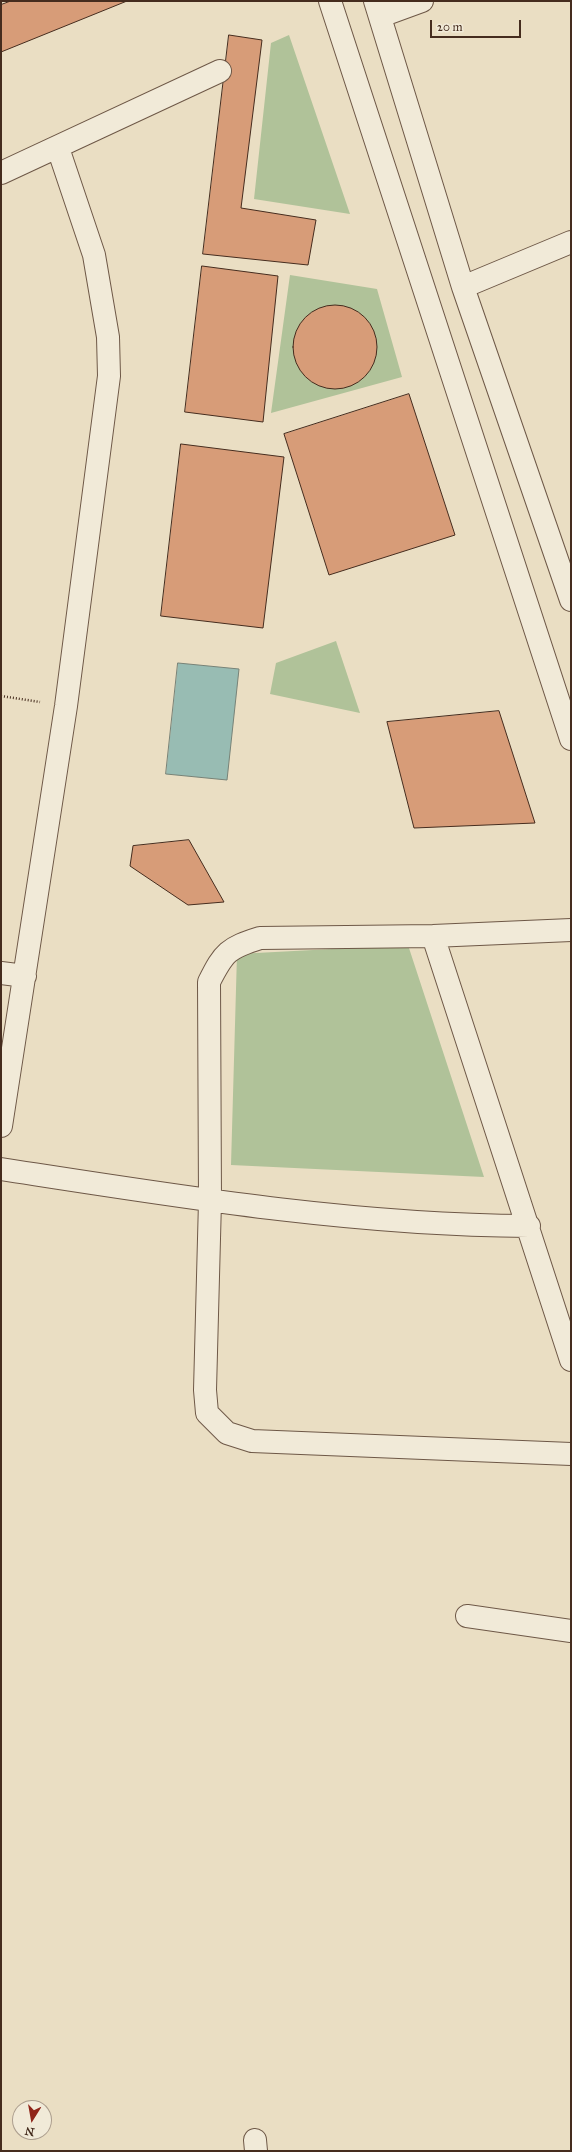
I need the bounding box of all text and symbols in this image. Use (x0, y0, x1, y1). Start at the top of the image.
scale bar (432, 12, 523, 38)
text: 20 m (437, 20, 463, 34)
north arrow (12, 2100, 52, 2140)
text: N (24, 2124, 36, 2139)

